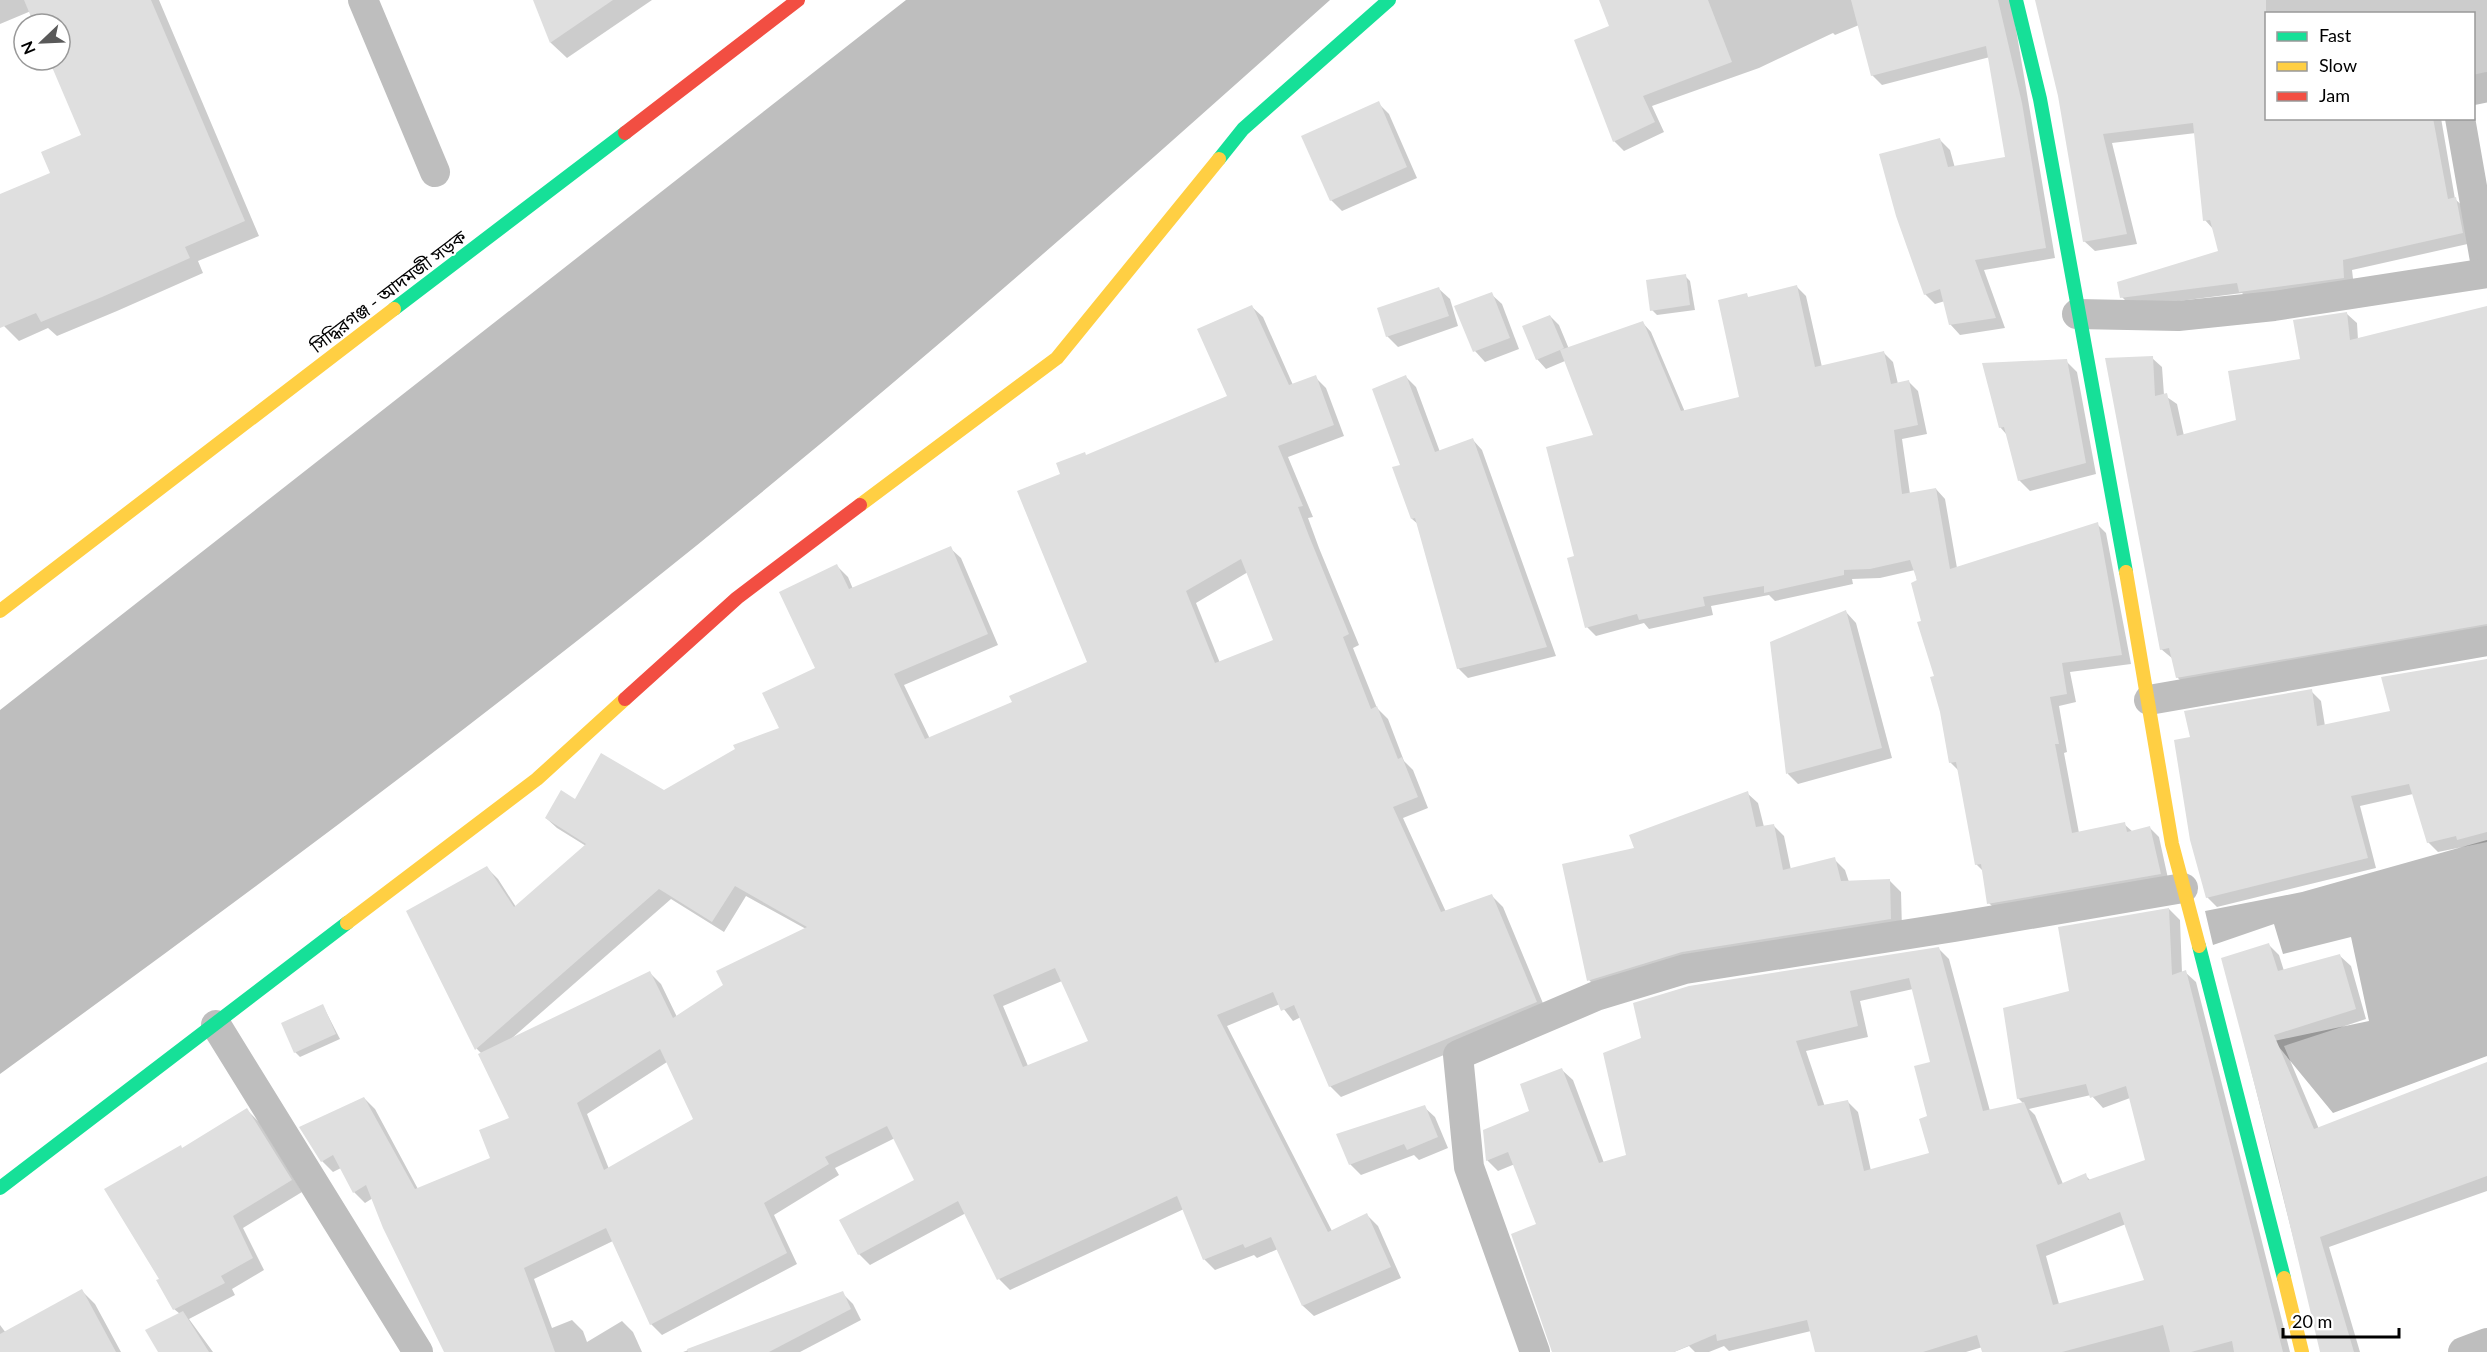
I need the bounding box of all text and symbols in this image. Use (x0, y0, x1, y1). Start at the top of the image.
north arrow (12, 12, 72, 72)
legend (2265, 12, 2475, 120)
text: Fast (2319, 24, 2352, 46)
text: N (17, 39, 39, 57)
text: Slow (2319, 54, 2357, 76)
text: Jam (2319, 84, 2350, 106)
street label: সিদ্ধিরগঞ্জ - আদমজী সড়ক (305, 225, 471, 357)
scale bar (2283, 1301, 2398, 1339)
text: 20 m (2292, 1310, 2332, 1332)

